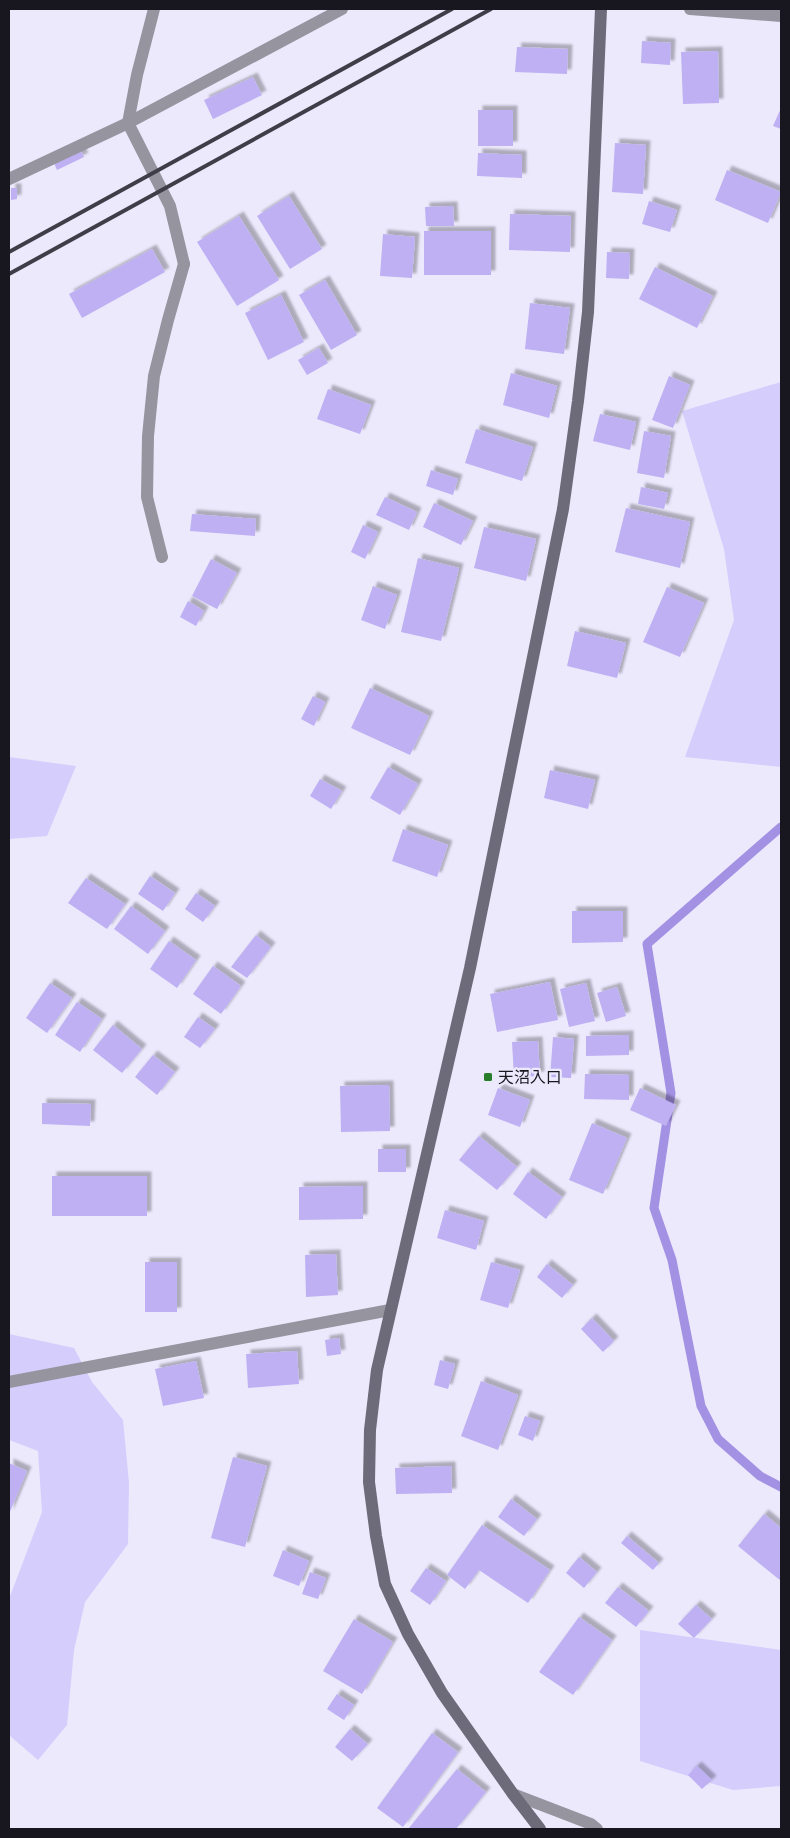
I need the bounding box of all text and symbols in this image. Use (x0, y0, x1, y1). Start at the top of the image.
place label: 天沼入口 (498, 1066, 562, 1088)
marker: 天沼入口 (482, 1071, 494, 1083)

